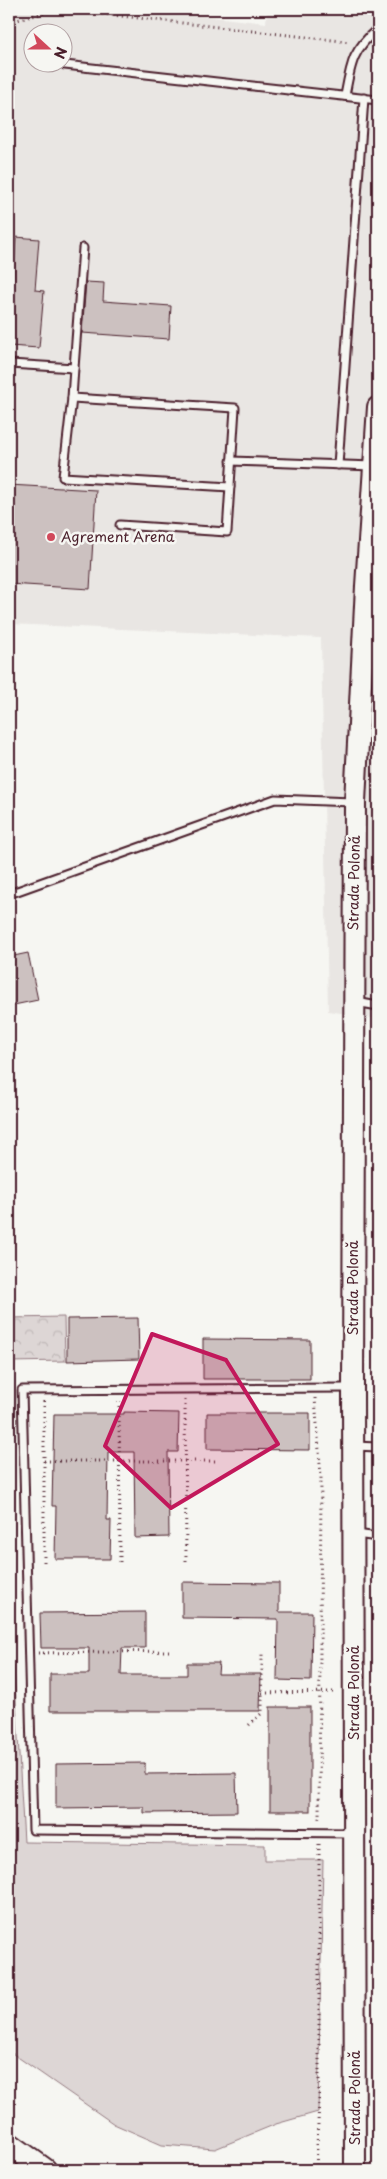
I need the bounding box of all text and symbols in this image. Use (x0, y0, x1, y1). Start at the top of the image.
north arrow (22, 22, 72, 72)
text: N (49, 44, 72, 62)
place label: Agrement Arena (61, 526, 175, 547)
marker: Agrement Arena (45, 531, 57, 543)
street label: Strada Polonă (342, 835, 365, 931)
street label: Strada Polonă (342, 1240, 363, 1336)
street label: Strada Polonă (343, 1645, 364, 1741)
street label: Strada Polonă (344, 2050, 365, 2146)

